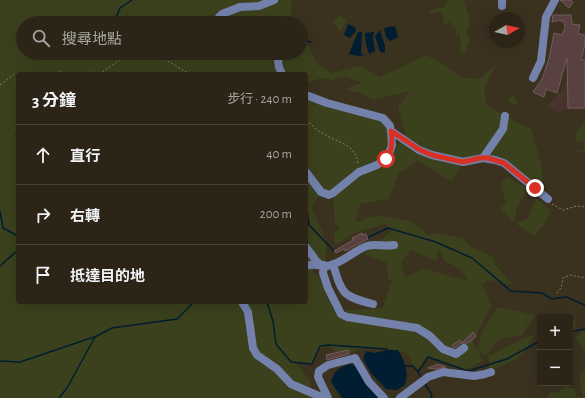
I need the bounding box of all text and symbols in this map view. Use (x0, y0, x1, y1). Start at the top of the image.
north arrow (489, 12, 525, 48)
search box (16, 16, 308, 60)
icon: search (30, 27, 52, 49)
text: 搜尋地點 (62, 32, 122, 47)
text: 3 分鐘 (32, 92, 76, 109)
text: 步行 · 240 m (227, 93, 292, 106)
icon: ahead (32, 144, 54, 166)
text: 40 m (266, 148, 292, 161)
text: 直行 (70, 149, 100, 164)
route start (377, 150, 395, 168)
route end (526, 179, 544, 197)
icon: right (32, 204, 54, 226)
text: 200 m (260, 208, 292, 221)
text: 右轉 (70, 209, 100, 224)
icon: arrive (32, 264, 54, 286)
text: 抵達目的地 (70, 269, 145, 284)
map controls (537, 314, 573, 386)
button: + (537, 314, 573, 350)
button: − (537, 350, 573, 386)

